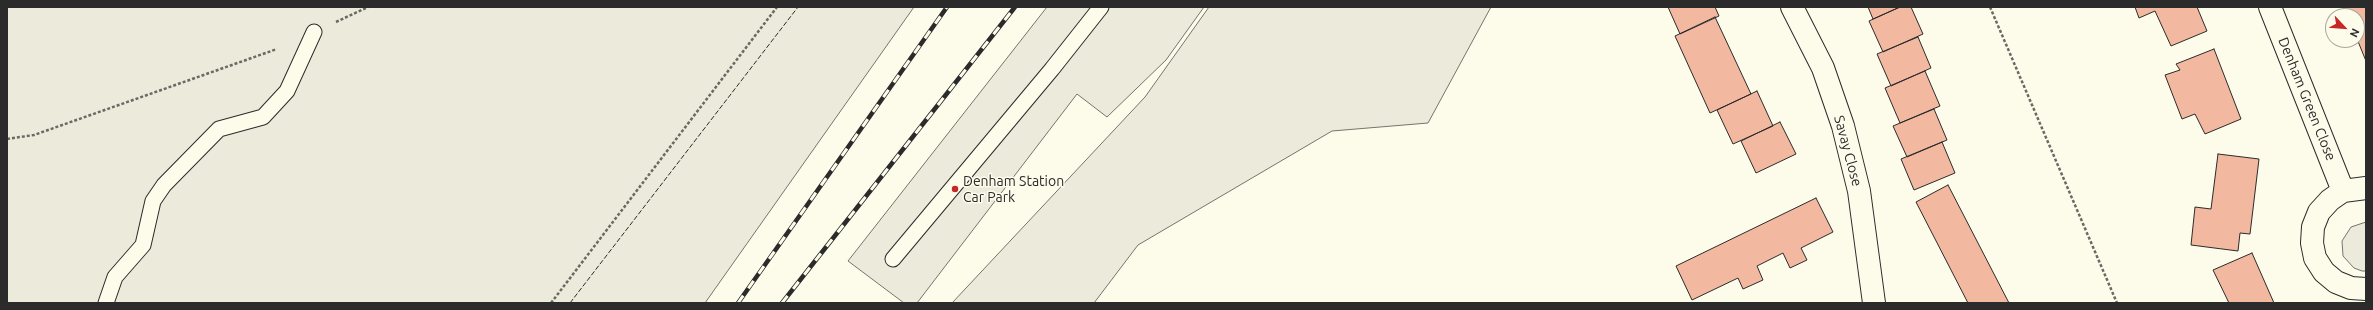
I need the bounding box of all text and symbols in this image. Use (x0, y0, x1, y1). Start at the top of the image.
north arrow (2325, 8, 2365, 48)
text: N (2348, 26, 2362, 39)
street label: Denham Green Close (2275, 35, 2339, 163)
street label: Savay Close (1830, 114, 1866, 188)
place label: Denham Station Car Park (963, 173, 1064, 206)
marker: Denham Station Car Park (950, 184, 960, 194)

